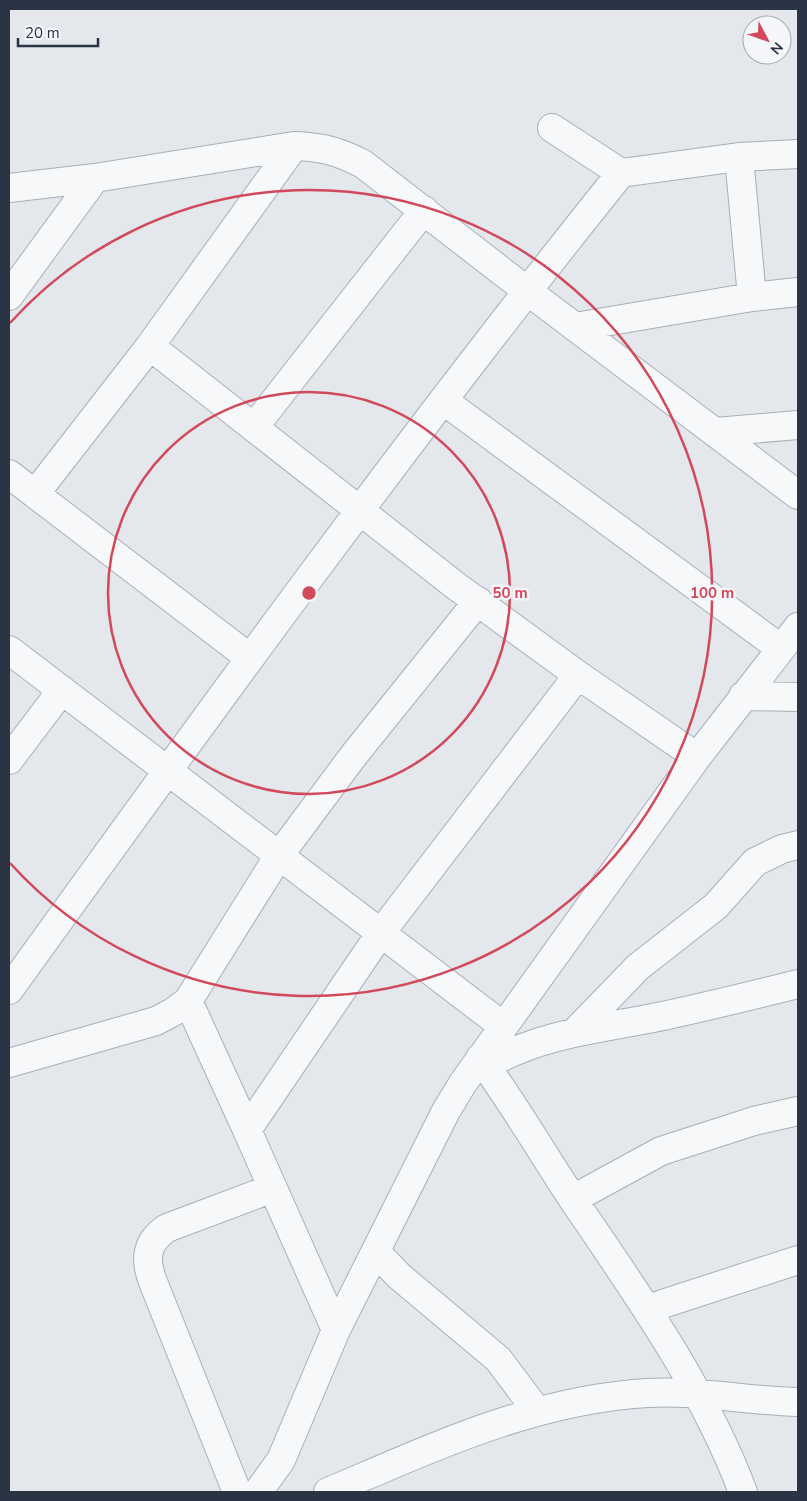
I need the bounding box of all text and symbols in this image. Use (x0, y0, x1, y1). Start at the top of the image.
scale bar (18, 15, 98, 47)
north arrow (742, 15, 792, 65)
text: 20 m (25, 23, 60, 43)
text: N (766, 38, 787, 58)
text: 50 m (492, 583, 528, 603)
text: 100 m (690, 583, 734, 603)
centre of rings (300, 584, 318, 602)

